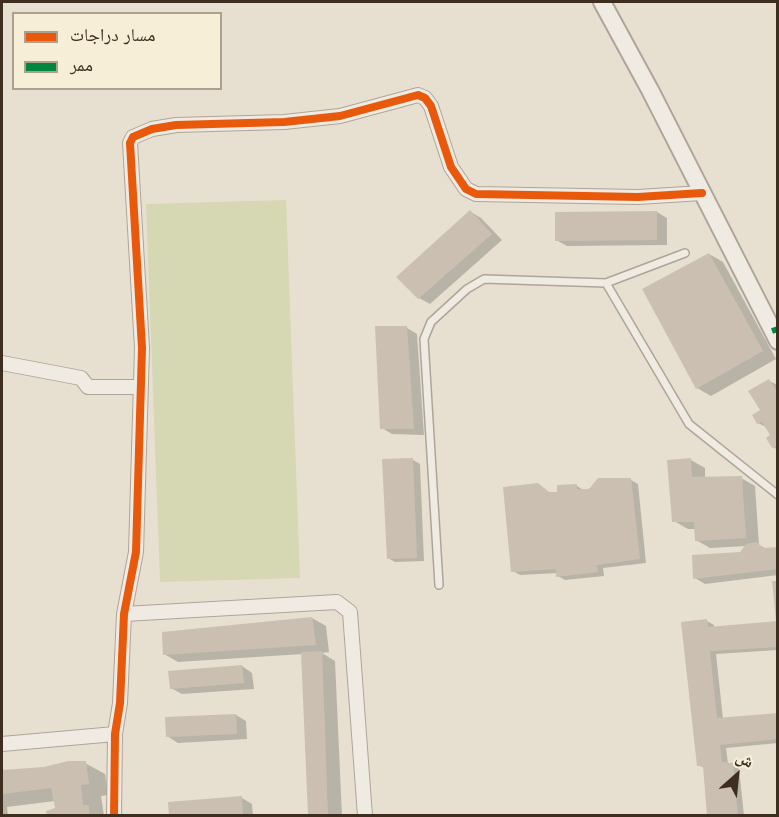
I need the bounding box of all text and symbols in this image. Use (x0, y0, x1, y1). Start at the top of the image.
legend (12, 12, 222, 90)
text: مسار دراجات (70, 24, 155, 46)
text: ممر (70, 54, 93, 76)
north arrow (707, 745, 767, 805)
text: ش (733, 746, 757, 772)

